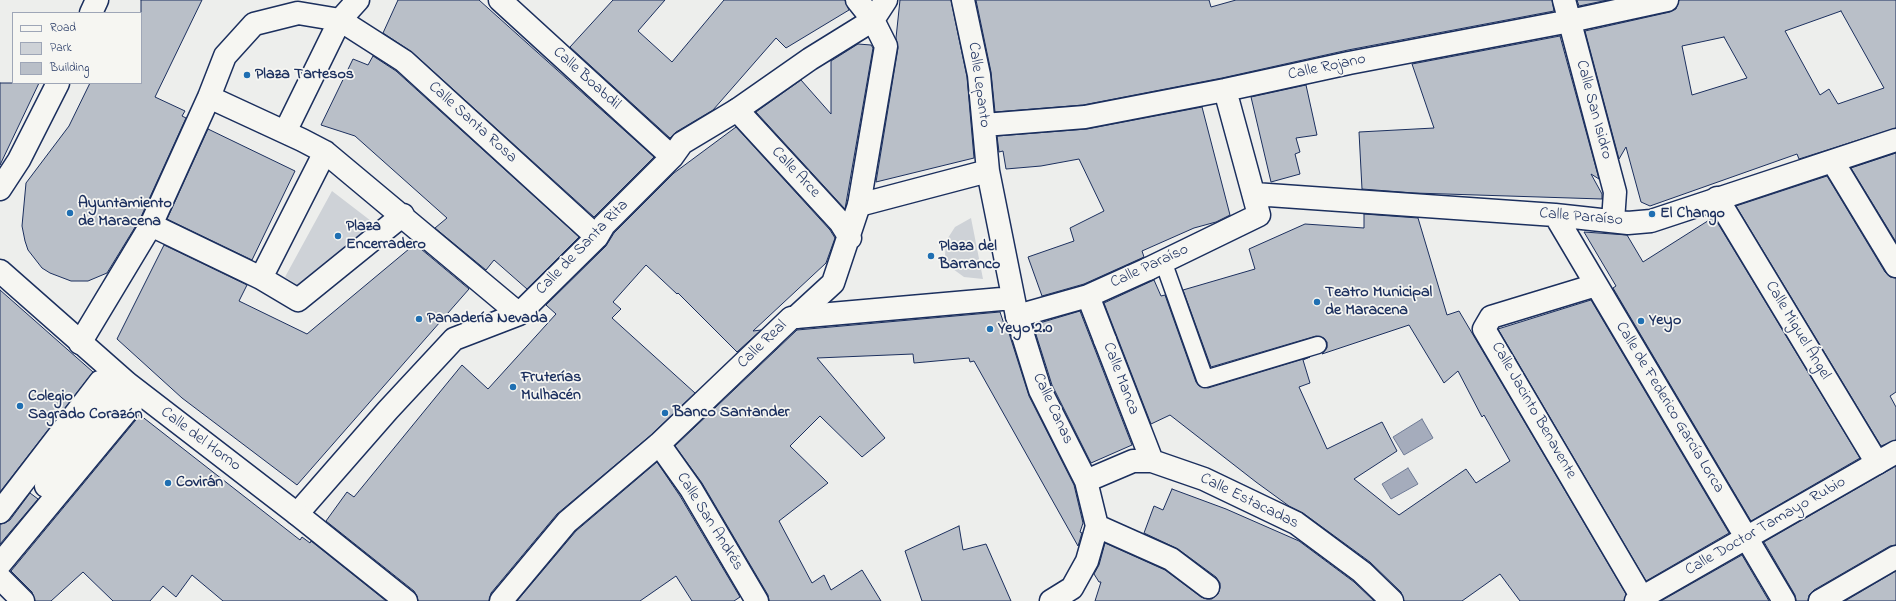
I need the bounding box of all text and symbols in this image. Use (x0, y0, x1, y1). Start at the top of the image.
legend (12, 12, 142, 84)
text: Road (50, 19, 76, 37)
text: Park (50, 39, 72, 57)
street label: Calle Lepanto (963, 41, 993, 129)
street label: Calle Boabdil (548, 44, 624, 114)
street label: Calle Rojano (1286, 50, 1368, 86)
street label: Calle San Isidro (1571, 58, 1615, 162)
text: Building (50, 59, 89, 77)
place label: Plaza Tartesos (255, 65, 354, 85)
marker: Plaza Tartesos (242, 70, 252, 80)
street label: Calle Santa Rosa (424, 78, 520, 168)
street label: Calle Arce (766, 143, 824, 203)
place label: Ayuntamiento de Maracena (78, 194, 172, 232)
street label: Calle de Santa Rita (533, 196, 633, 300)
place label: El Chango (1660, 204, 1725, 224)
street label: Calle Paraíso (1538, 205, 1624, 231)
marker: Ayuntamiento de Maracena (65, 208, 75, 218)
marker: El Chango (1647, 209, 1657, 219)
place label: Plaza Encerradero (346, 217, 426, 255)
marker: Plaza Encerradero (333, 231, 343, 241)
place label: Plaza del Barranco (939, 237, 1000, 275)
street label: Calle Paraíso (1108, 241, 1192, 293)
marker: Plaza del Barranco (926, 251, 936, 261)
street label: Calle Miguel Ángel (1760, 278, 1834, 384)
place label: Teatro Municipal de Maracena (1325, 283, 1432, 321)
marker: Teatro Municipal de Maracena (1312, 297, 1322, 307)
place label: Panadería Nevada (427, 309, 548, 329)
place label: Yeyo (1649, 311, 1681, 331)
marker: Panadería Nevada (414, 314, 424, 324)
marker: Yeyo (1636, 316, 1646, 326)
street label: Calle Real (734, 317, 792, 373)
place label: Yeyo 2.0 (998, 319, 1052, 339)
street label: Calle de Federico García Lorca (1610, 319, 1728, 497)
marker: Yeyo 2.0 (985, 324, 995, 334)
street label: Calle Jacinto Benavente (1486, 339, 1580, 483)
street label: Calle Manca (1097, 340, 1143, 418)
place label: Fruterías Mulhacén (521, 368, 581, 406)
street label: Calle Canas (1027, 370, 1077, 448)
marker: Fruterías Mulhacén (508, 382, 518, 392)
place label: Colegio Sagrado Corazón (28, 387, 143, 425)
marker: Colegio Sagrado Corazón (15, 401, 25, 411)
place label: Banco Santander (673, 403, 790, 423)
street label: Calle del Horno (156, 404, 244, 476)
marker: Banco Santander (660, 408, 670, 418)
street label: Calle San Andrés (671, 470, 747, 574)
street label: Calle Estacadas (1197, 470, 1301, 534)
place label: Covirán (176, 473, 223, 493)
street label: Calle Doctor Tamayo Rubio (1682, 473, 1850, 581)
marker: Covirán (163, 478, 173, 488)

